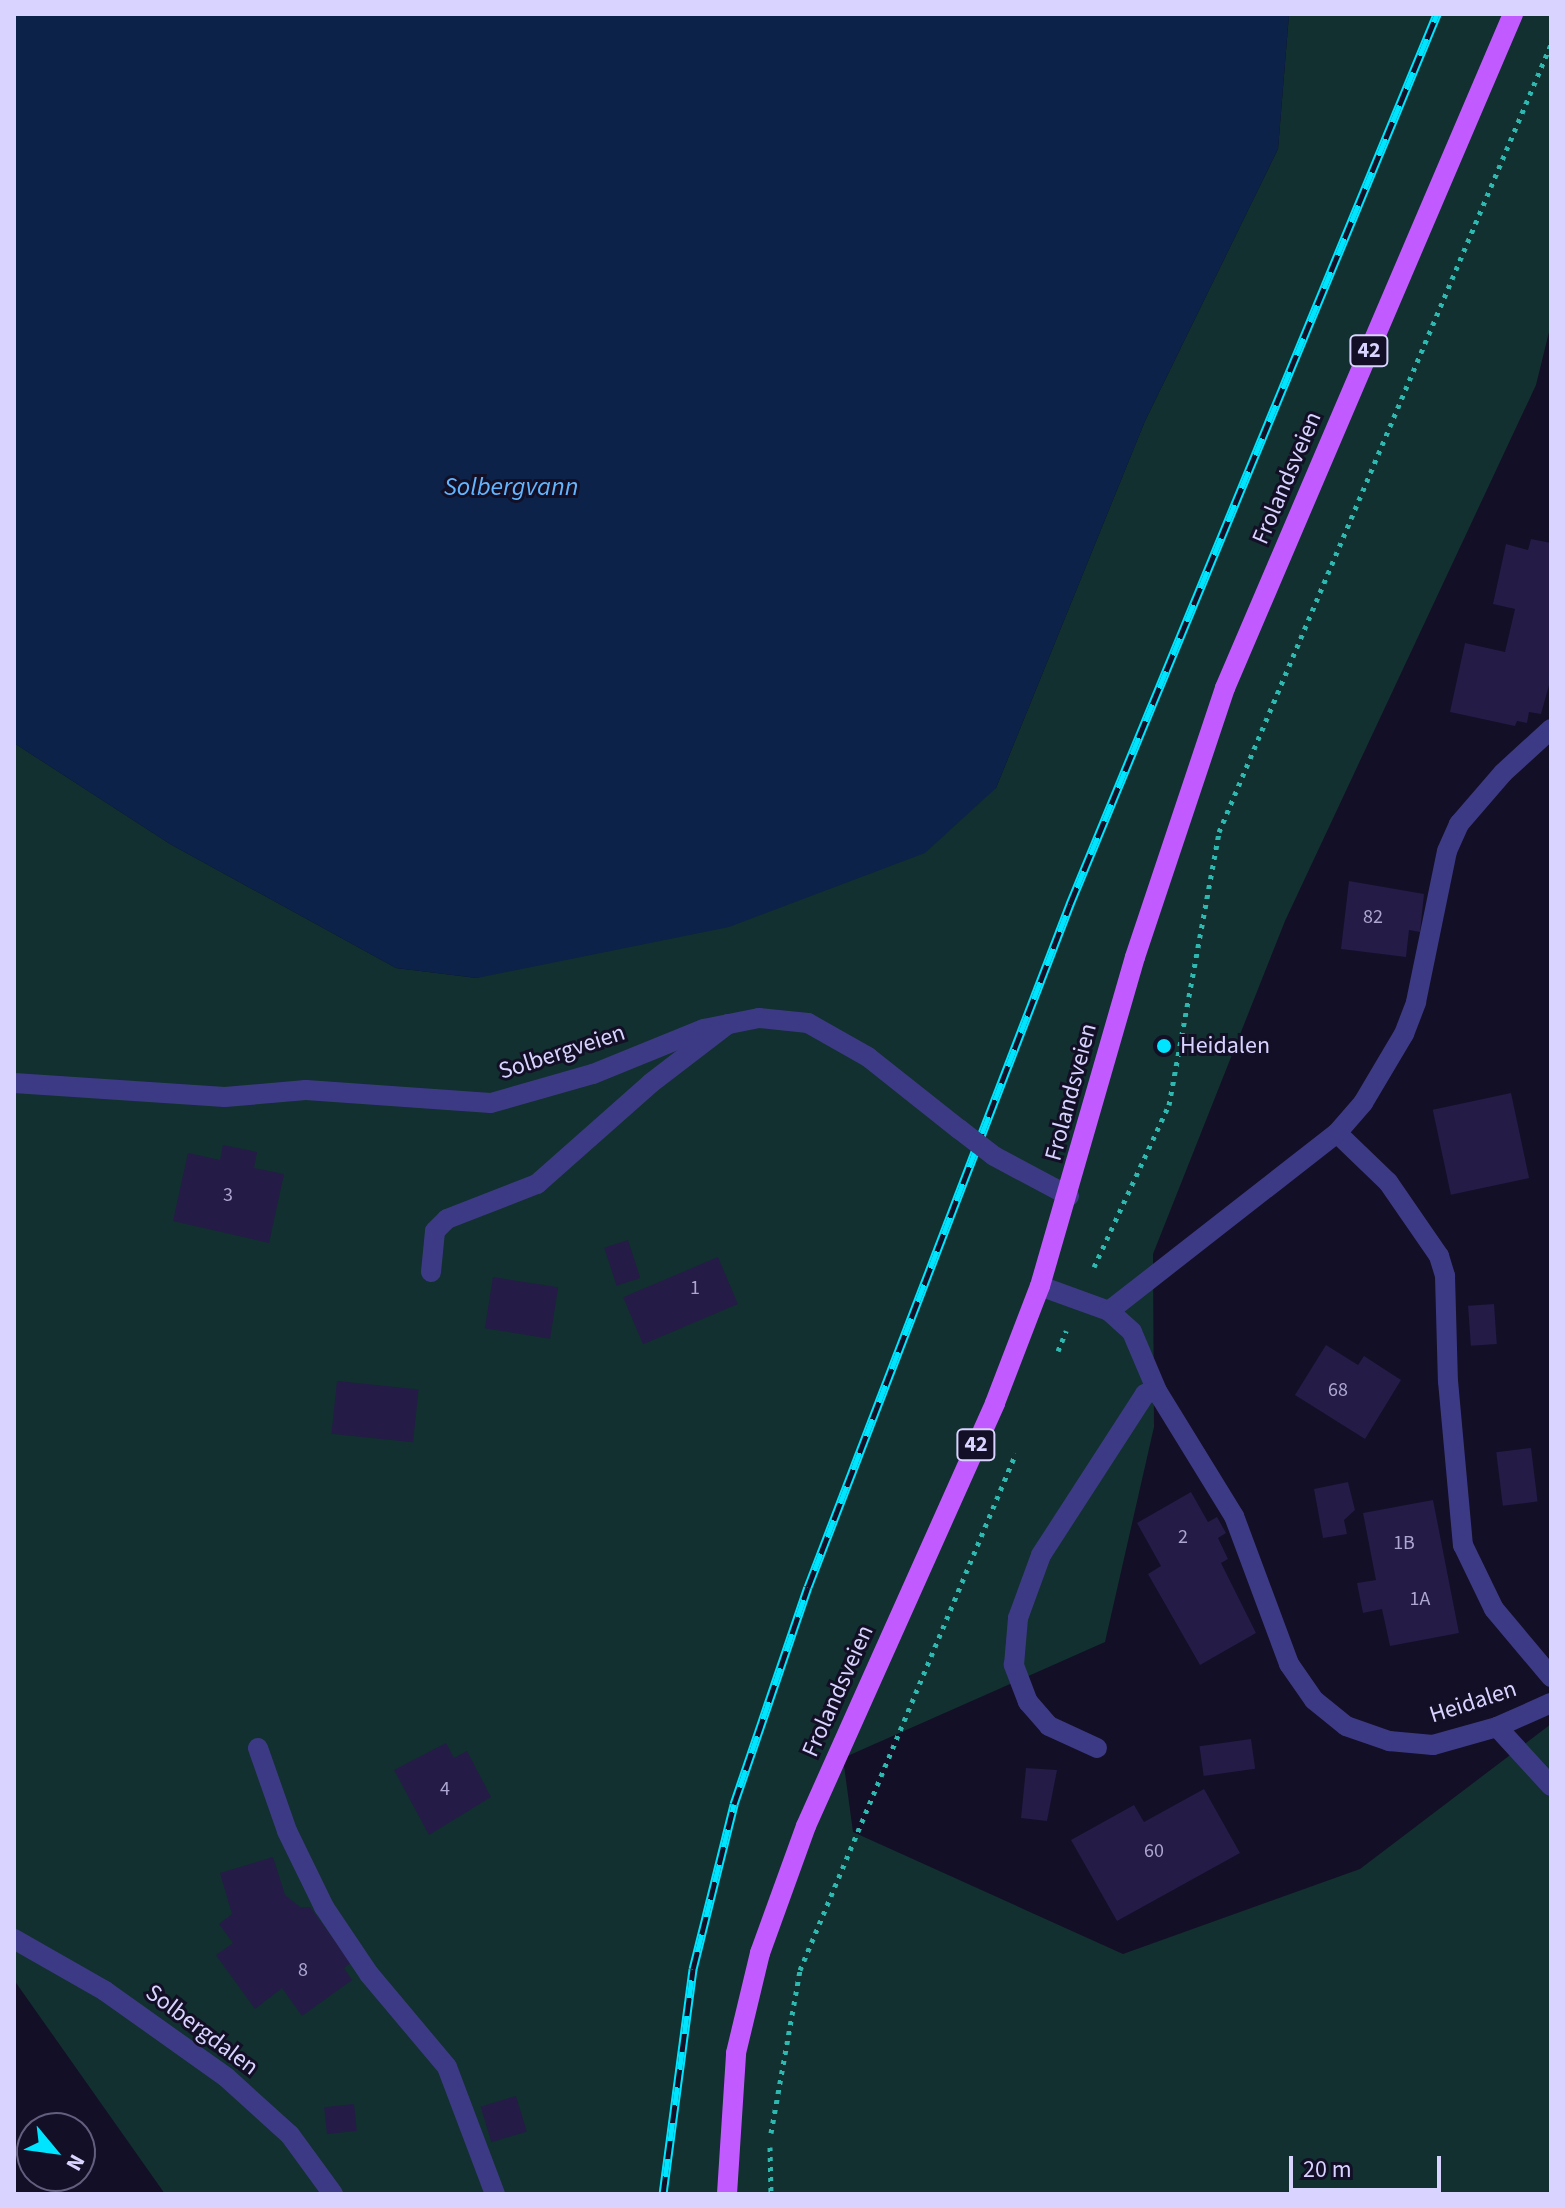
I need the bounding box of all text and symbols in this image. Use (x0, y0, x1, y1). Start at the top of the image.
road number: 42 (1349, 333, 1389, 369)
street label: Frolandsveien (1246, 407, 1328, 549)
water label: Solbergvann (444, 471, 578, 503)
house number: 82 (1363, 905, 1383, 929)
street label: Solbergveien (495, 1018, 629, 1086)
street label: Frolandsveien (1039, 1020, 1103, 1164)
place label: Heidalen (1180, 1032, 1270, 1060)
marker: Heidalen (1155, 1037, 1173, 1055)
house number: 3 (223, 1183, 233, 1207)
house number: 1 (690, 1276, 700, 1300)
house number: 68 (1328, 1378, 1348, 1402)
road number: 42 (956, 1427, 996, 1463)
house number: 2 (1178, 1525, 1188, 1549)
house number: 1B (1393, 1531, 1415, 1555)
house number: 1A (1410, 1587, 1430, 1611)
street label: Frolandsveien (796, 1621, 880, 1761)
street label: Heidalen (1426, 1674, 1520, 1730)
house number: 4 (440, 1777, 450, 1801)
house number: 60 (1144, 1839, 1164, 1863)
house number: 8 (298, 1958, 308, 1982)
street label: Solbergdalen (140, 1978, 264, 2082)
north arrow (16, 2112, 96, 2192)
scale bar (1293, 2140, 1445, 2190)
text: N (58, 2148, 93, 2177)
text: 20 m (1303, 2152, 1352, 2187)

